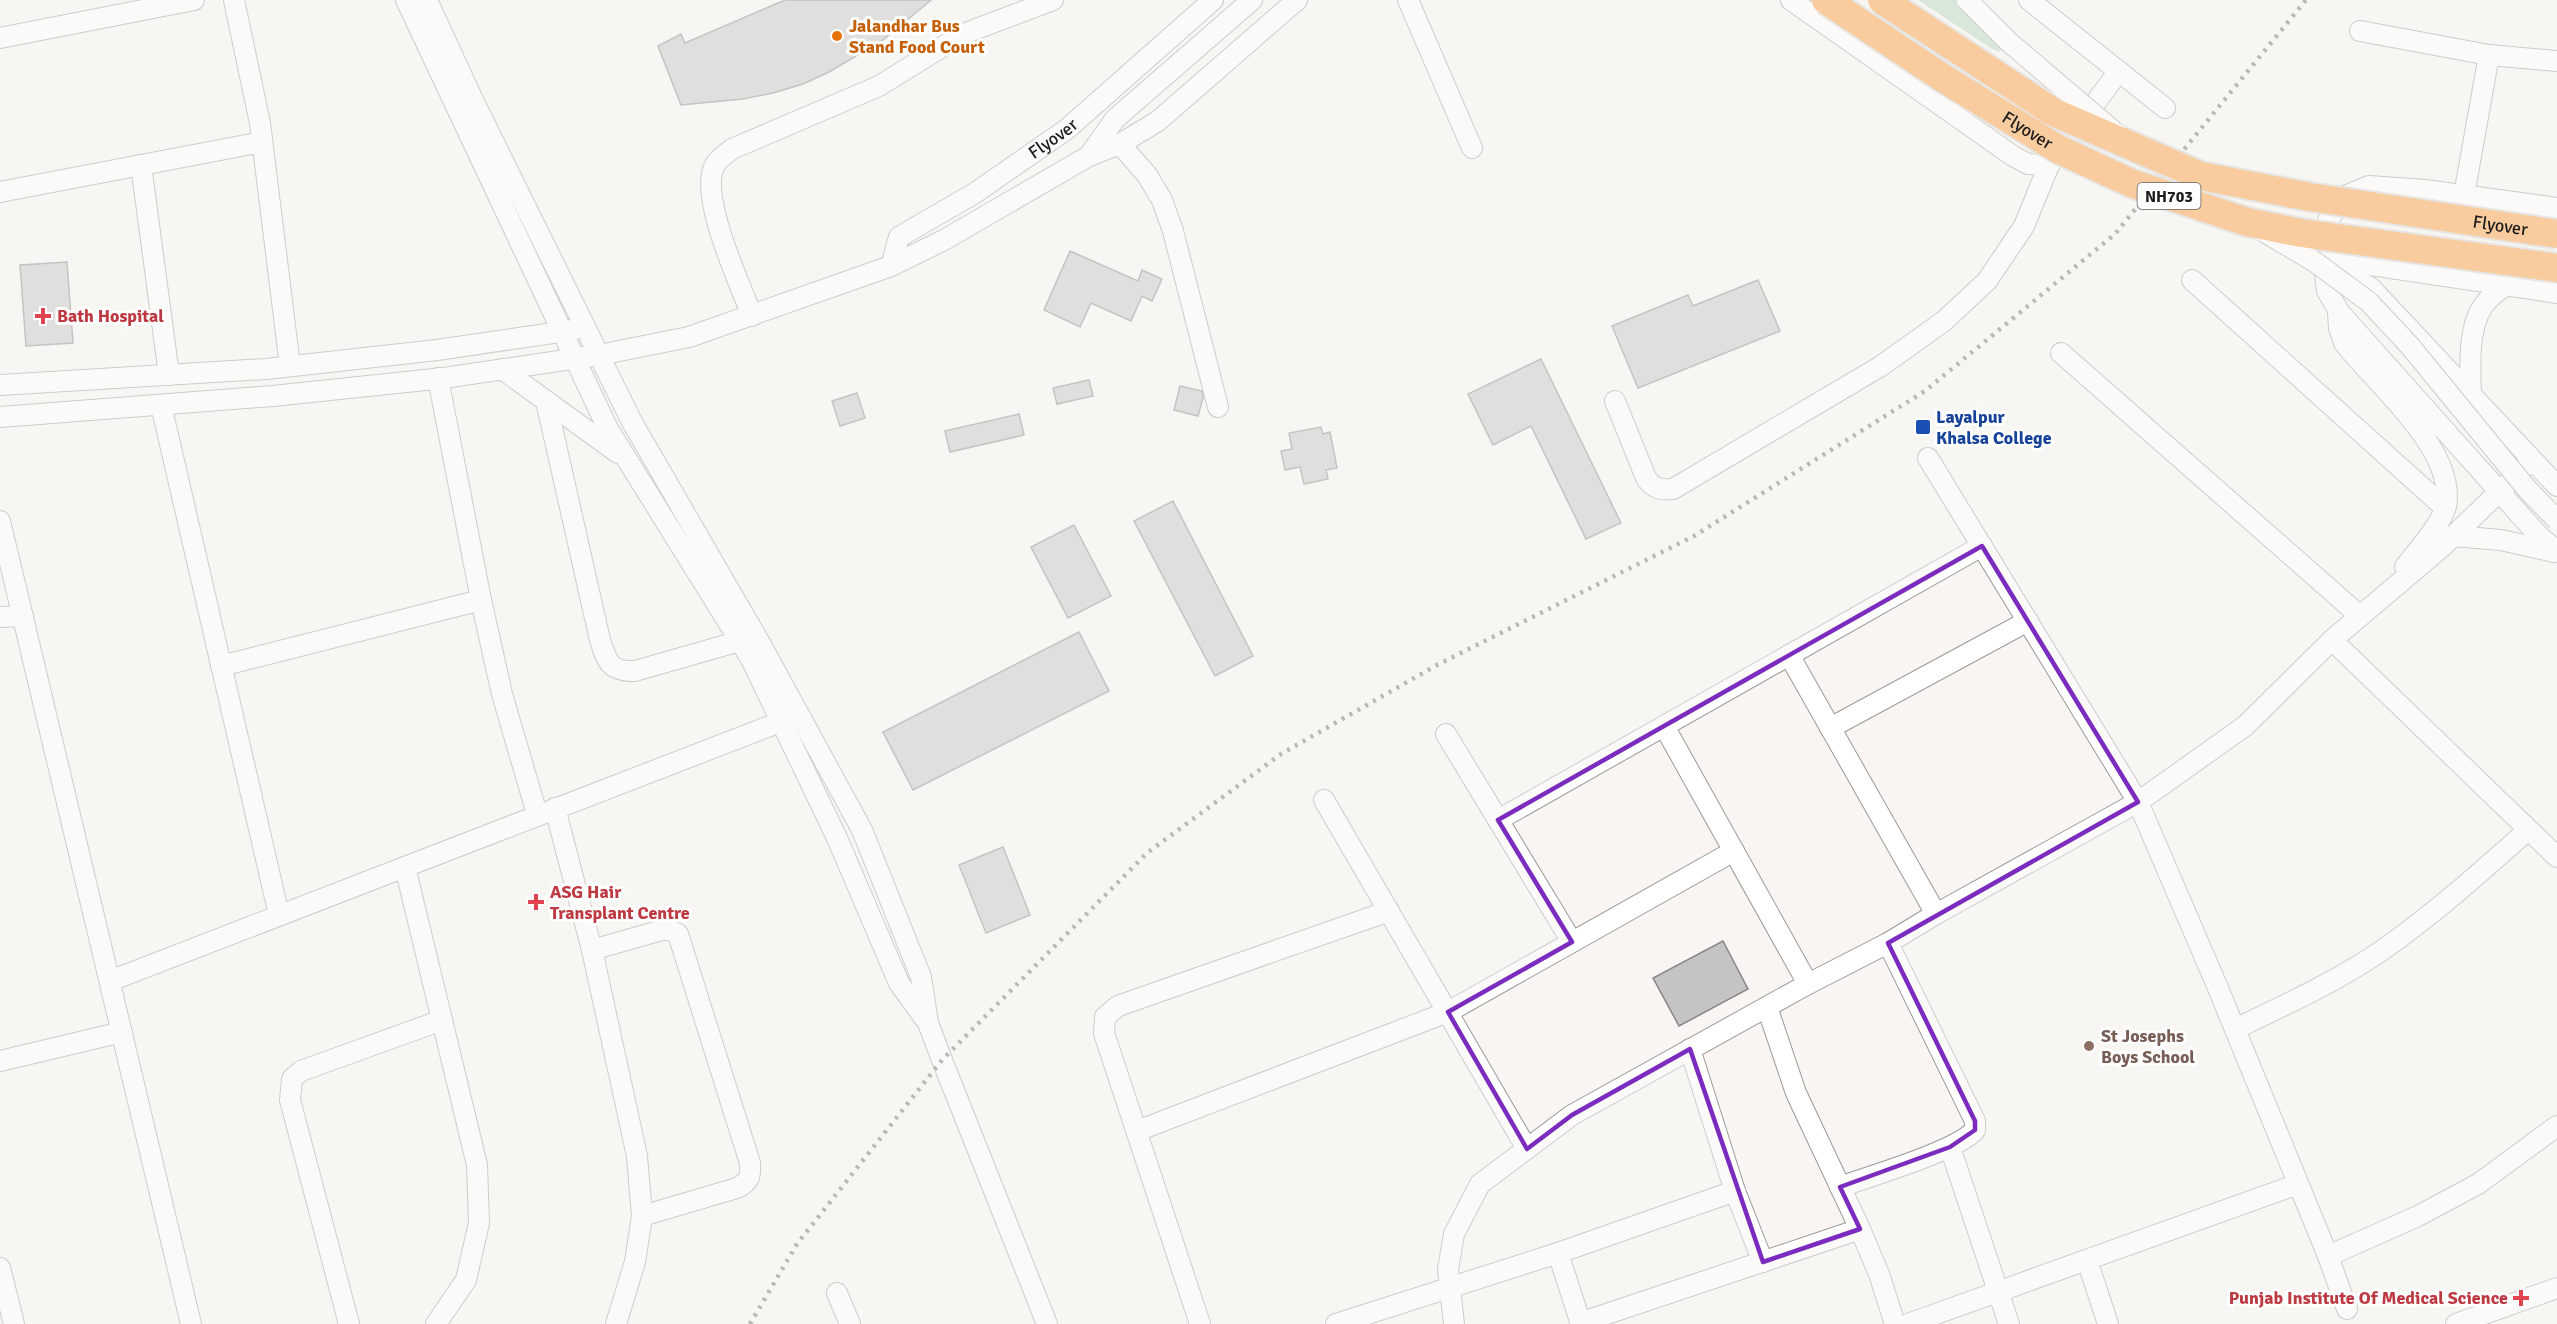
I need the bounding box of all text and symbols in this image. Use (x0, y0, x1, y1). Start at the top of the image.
place label: Jalandhar Bus Stand Food Court (849, 15, 985, 58)
marker: Jalandhar Bus Stand Food Court (830, 29, 844, 43)
street label: Flyover (1998, 106, 2057, 154)
street label: Flyover (1024, 113, 1083, 164)
road number: NH703 (2138, 183, 2200, 209)
street label: Flyover (2471, 211, 2530, 241)
place label: Bath Hospital (57, 305, 164, 327)
marker: Bath Hospital (34, 307, 52, 325)
place label: Layalpur Khalsa College (1936, 406, 2052, 449)
marker: Layalpur Khalsa College (1914, 418, 1932, 436)
place label: ASG Hair Transplant Centre (550, 881, 690, 924)
marker: ASG Hair Transplant Centre (527, 893, 545, 911)
place label: St Josephs Boys School (2101, 1025, 2195, 1068)
marker: St Josephs Boys School (2082, 1039, 2096, 1053)
place label: Punjab Institute Of Medical Science (2229, 1287, 2508, 1309)
marker: Punjab Institute Of Medical Science (2512, 1289, 2530, 1307)

